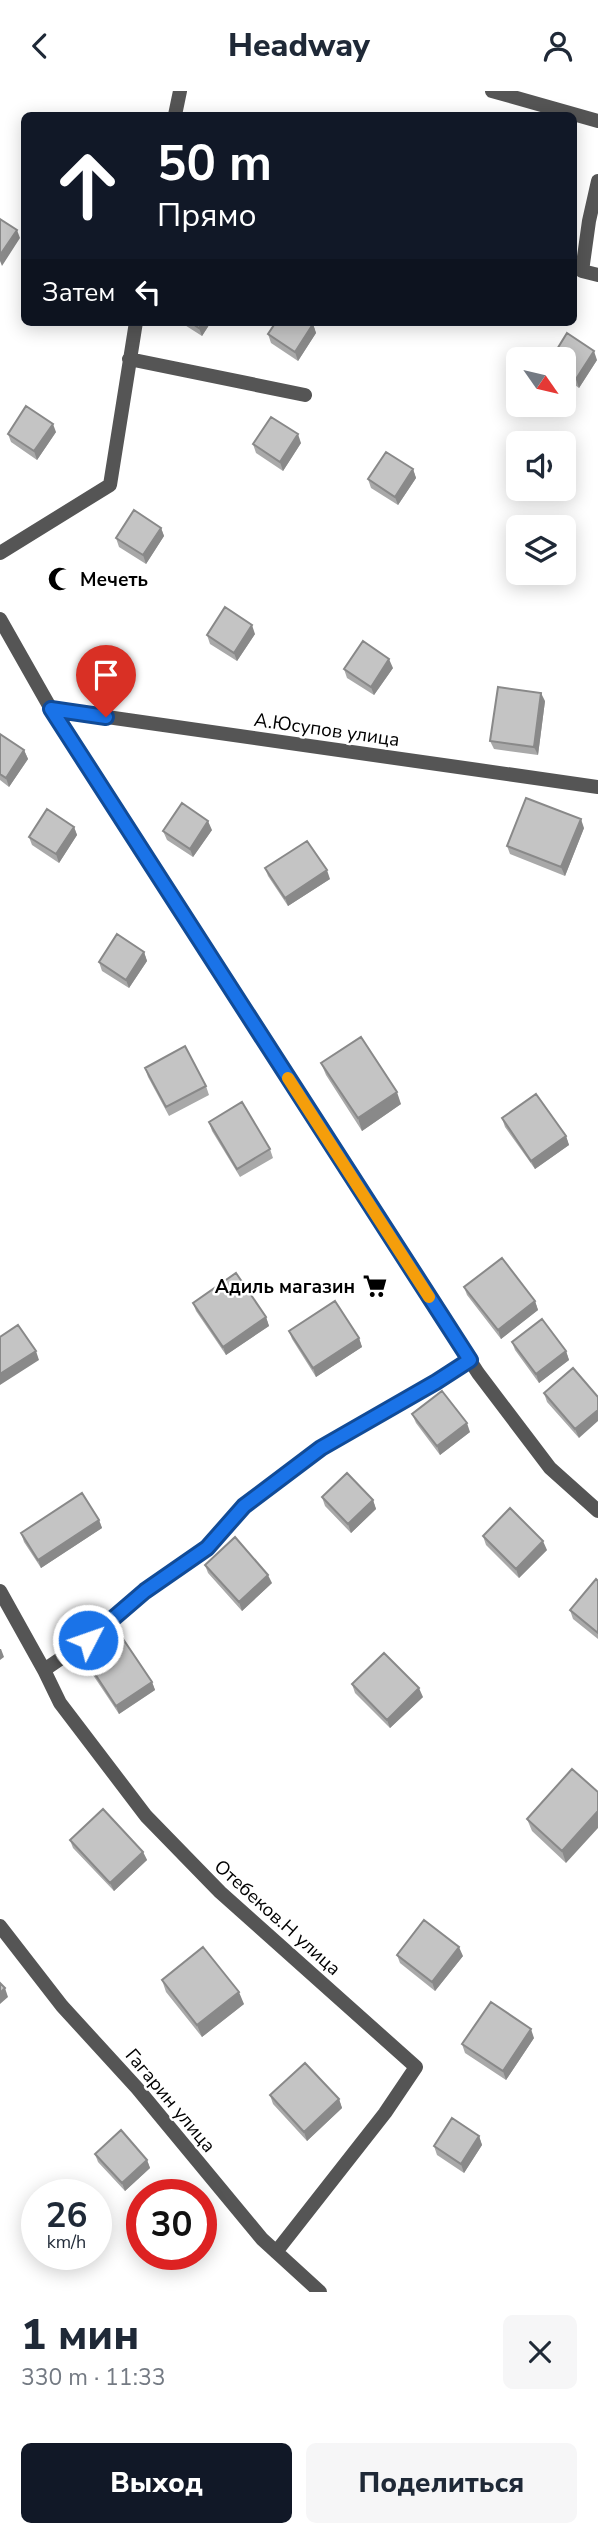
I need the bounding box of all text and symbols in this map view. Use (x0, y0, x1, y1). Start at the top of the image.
text: Headway (228, 24, 370, 67)
icon: back (21, 27, 59, 65)
icon: person (539, 27, 577, 65)
text: 50 m (157, 130, 272, 197)
icon: ahead (42, 140, 133, 231)
text: Прямо (157, 194, 257, 237)
icon: left (129, 273, 167, 311)
text: Затем (42, 275, 115, 310)
north arrow (506, 347, 576, 417)
map controls (506, 347, 576, 585)
button: sound (506, 431, 576, 501)
button: layers (506, 515, 576, 585)
mosque icon: Мечеть (46, 565, 74, 593)
place label: Мечеть (80, 567, 148, 593)
pin (76, 645, 136, 717)
icon: arrive (87, 656, 125, 694)
street label: А.Юсупов улица (252, 707, 401, 753)
supermarket icon: Адиль магазин (361, 1272, 389, 1300)
place label: Адиль магазин (215, 1274, 355, 1300)
position arrow (51, 1603, 125, 1677)
street label: Отебеков.Н улица (208, 1854, 346, 1982)
street label: Гагарин улица (119, 2043, 221, 2158)
speed limit sign: 30 (126, 2179, 217, 2270)
text: 26 (45, 2192, 88, 2239)
text: km/h (47, 2230, 86, 2254)
text: 1 мин (21, 2307, 139, 2364)
button: close (503, 2315, 577, 2389)
text: 330 m · 11:33 (21, 2362, 166, 2393)
button: Выход (21, 2443, 292, 2523)
button: Поделиться (306, 2443, 577, 2523)

